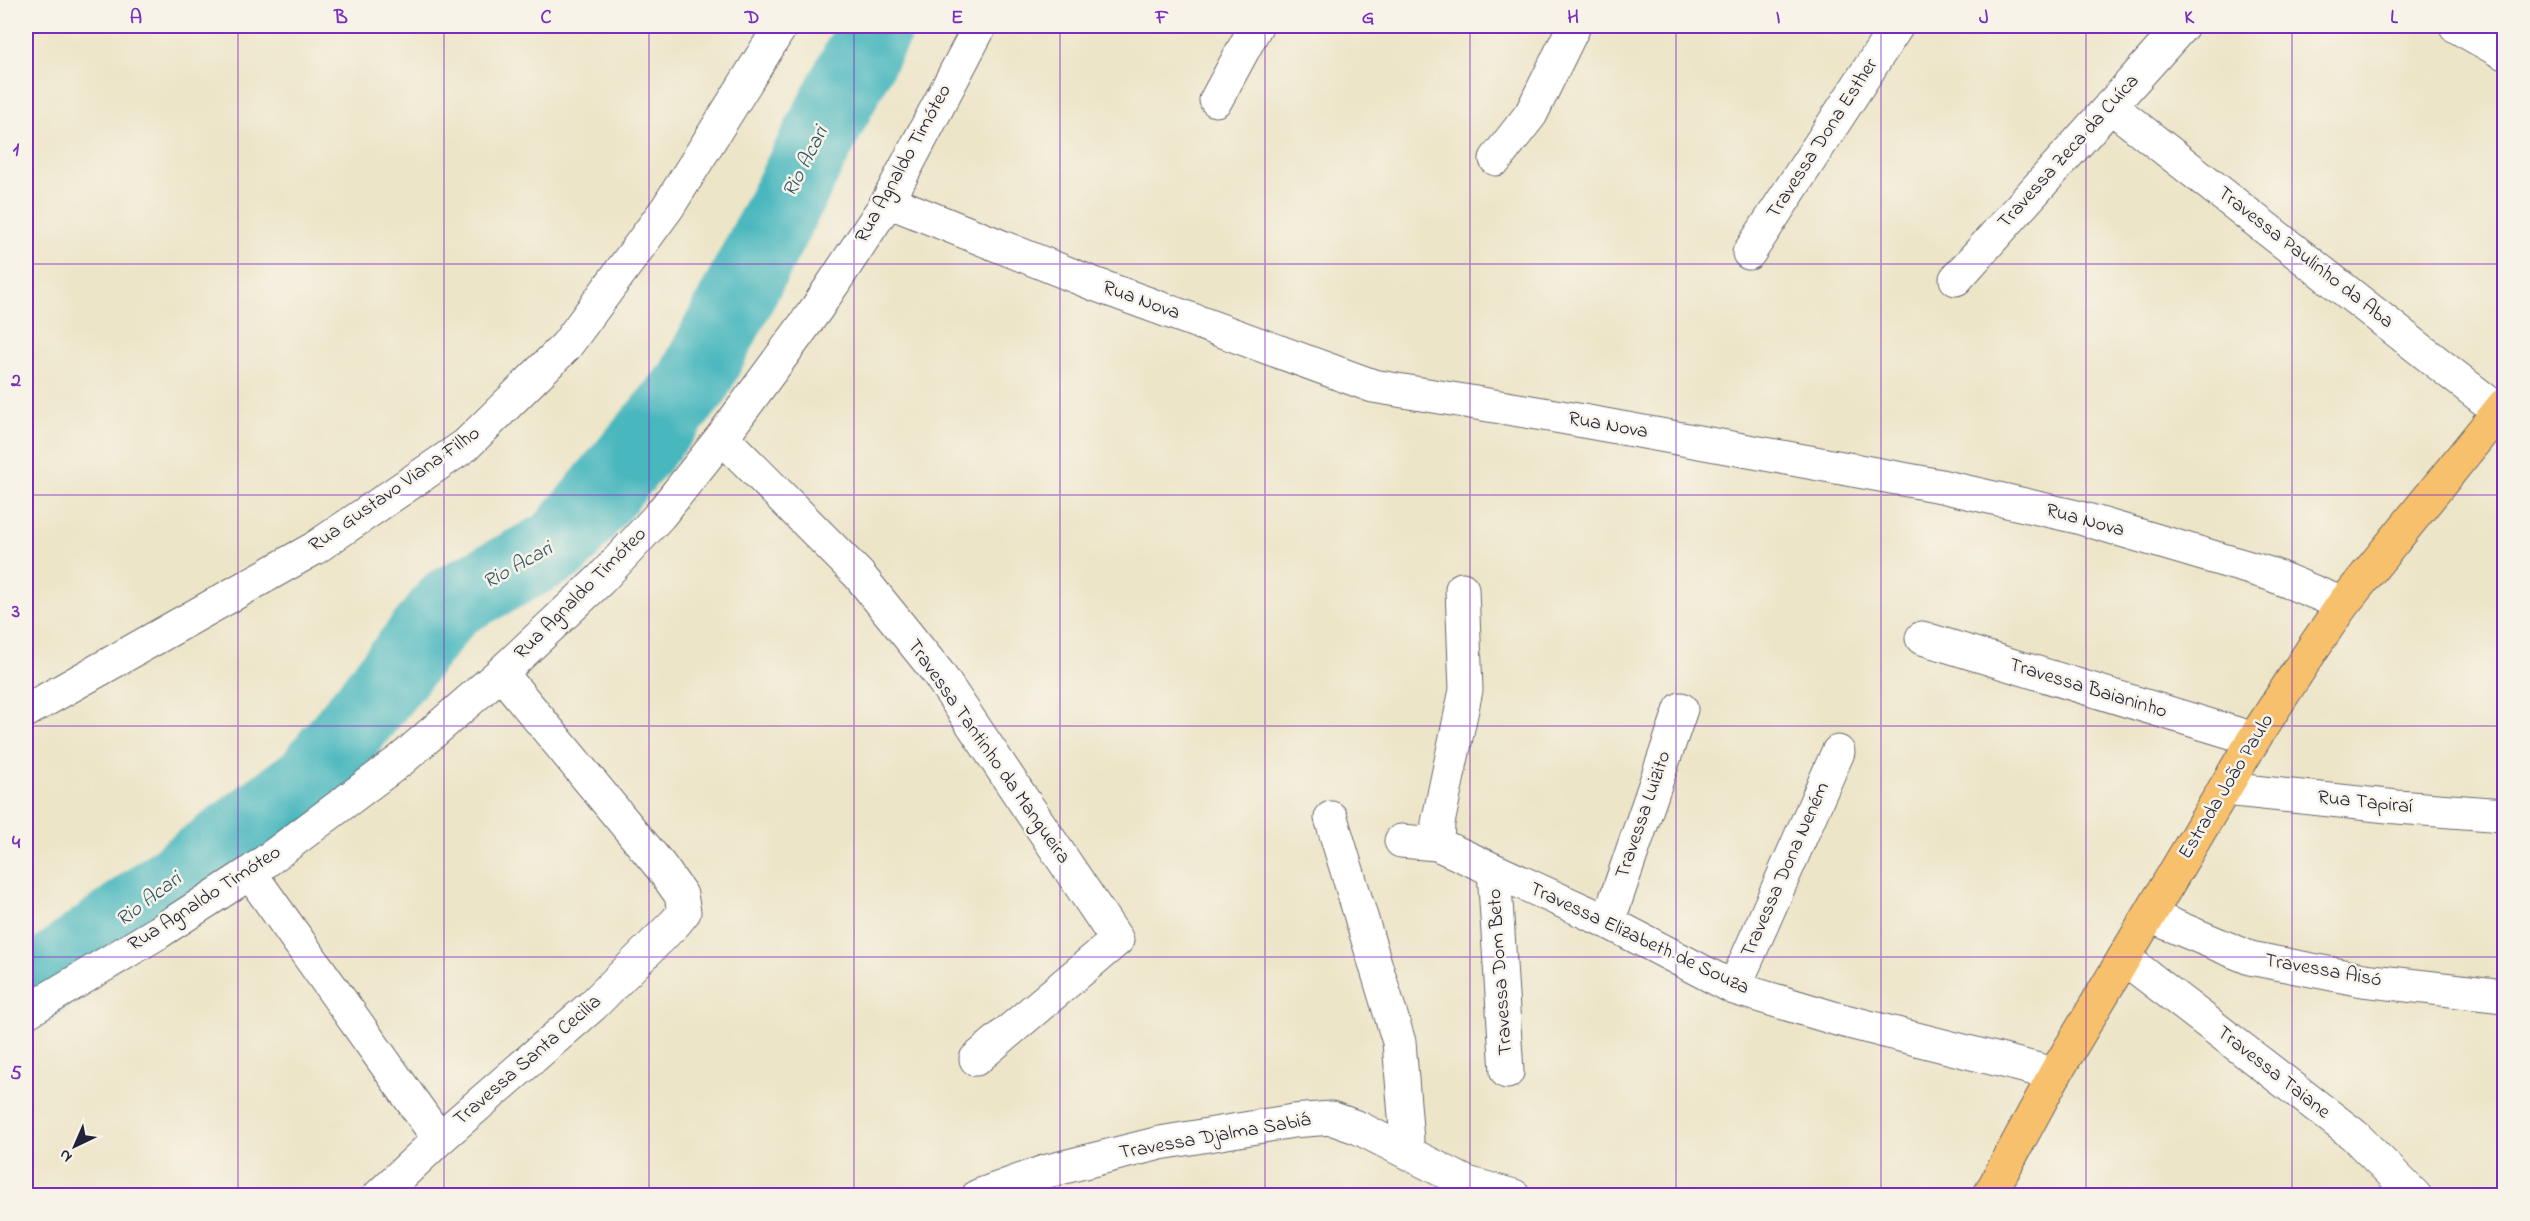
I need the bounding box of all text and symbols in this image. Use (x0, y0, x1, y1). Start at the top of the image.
text: A (130, 4, 142, 33)
text: B (333, 4, 348, 33)
text: C (541, 4, 552, 33)
text: D (744, 4, 759, 33)
text: E (951, 4, 963, 33)
text: F (1155, 4, 1169, 33)
text: G (1362, 4, 1375, 33)
text: H (1567, 4, 1579, 33)
text: I (1776, 4, 1781, 33)
text: J (1979, 4, 1989, 33)
text: K (2184, 4, 2195, 33)
text: L (2390, 4, 2398, 33)
street label: Travessa Dona Esther (1760, 52, 1886, 225)
street label: Travessa Zeca da Cuíca (1991, 68, 2147, 236)
street label: Rua Agnaldo Timóteo (848, 79, 961, 249)
water label: Rio Acari (776, 120, 838, 202)
text: 1 (13, 136, 20, 165)
street label: Travessa Paulinho da Aba (2211, 180, 2399, 336)
street label: Rua Nova (1098, 274, 1184, 328)
text: 2 (10, 367, 21, 396)
street label: Rua Nova (1566, 405, 1650, 447)
street label: Rua Gustavo Viana Filho (303, 420, 487, 560)
street label: Rua Nova (2042, 497, 2128, 545)
street label: Rua Agnaldo Timóteo (508, 521, 655, 668)
water label: Rio Acari (478, 534, 560, 597)
text: 3 (11, 598, 20, 627)
street label: Travessa Tantinho da Mangueira (898, 634, 1077, 871)
street label: Travessa Baianinho (2005, 651, 2171, 727)
street label: Estrada João Paulo (2172, 709, 2282, 865)
street label: Travessa Luizito (1609, 747, 1679, 883)
street label: Travessa Dona Neném (1734, 778, 1838, 962)
street label: Rua Tapiraí (2316, 784, 2414, 822)
text: 4 (12, 829, 21, 858)
street label: Rua Agnaldo Timóteo (123, 839, 288, 960)
water label: Rio Acari (110, 864, 190, 935)
street label: Travessa Elizabeth de Souza (1524, 875, 1754, 1003)
street label: Travessa Dom Beto (1481, 888, 1521, 1056)
street label: Travessa Aisó (2262, 946, 2384, 996)
street label: Travessa Santa Cecilia (448, 988, 608, 1134)
street label: Travessa Taiane (2210, 1019, 2336, 1127)
text: 5 (10, 1060, 22, 1089)
street label: Travessa Djalma Sabiá (1117, 1106, 1313, 1168)
north arrow (45, 1116, 105, 1176)
text: N (54, 1143, 78, 1168)

